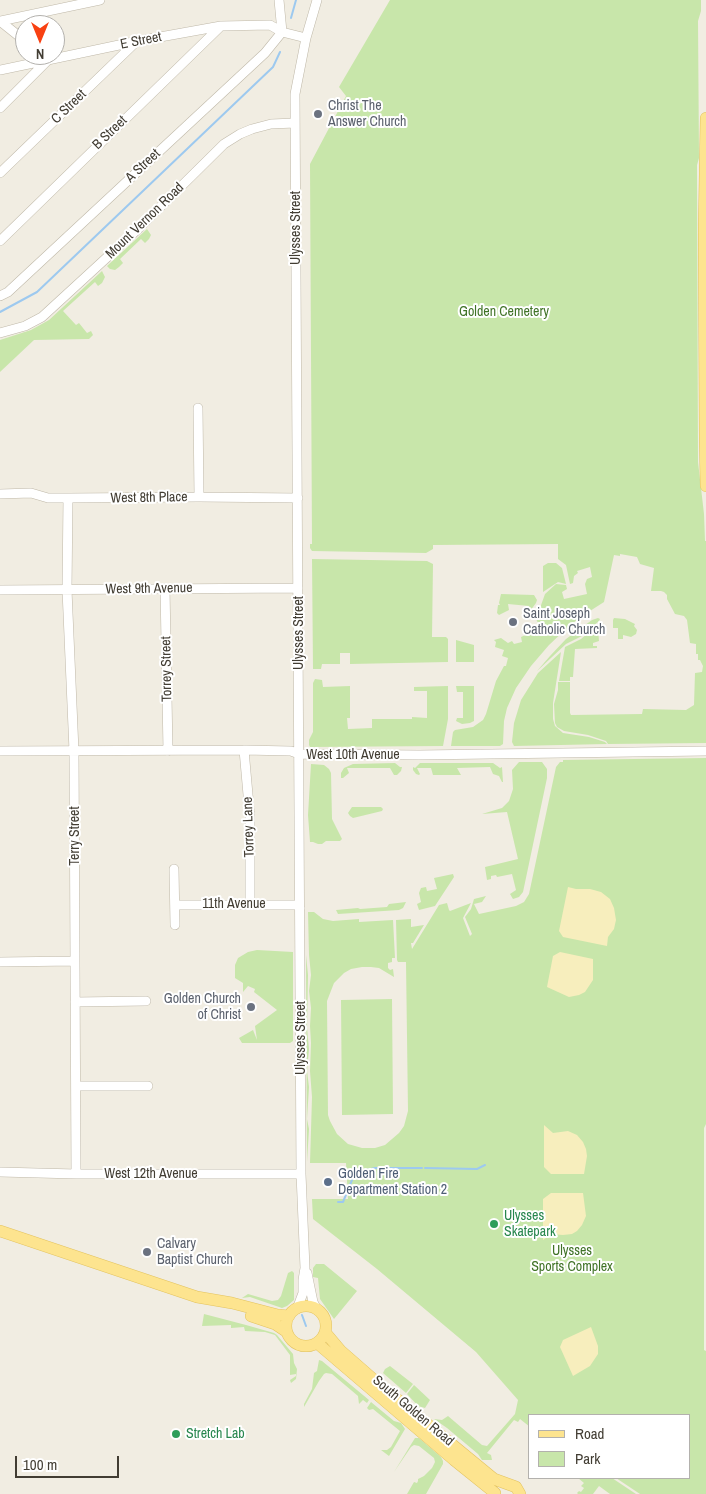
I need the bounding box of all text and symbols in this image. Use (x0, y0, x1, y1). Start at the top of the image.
north arrow (15, 15, 65, 65)
street label: E Street (119, 29, 163, 53)
text: N (36, 45, 44, 63)
street label: C Street (48, 86, 90, 128)
place label: Christ The Answer Church (328, 98, 406, 130)
marker: Christ The Answer Church (312, 108, 324, 120)
street label: B Street (89, 113, 131, 153)
street label: A Street (122, 146, 164, 186)
street label: Mount Vernon Road (102, 179, 188, 263)
street label: Ulysses Street (288, 191, 304, 265)
park label: Golden Cemetery (459, 304, 549, 320)
street label: West 8th Place (110, 489, 188, 507)
street label: West 9th Avenue (105, 580, 193, 598)
street label: Ulysses Street (291, 596, 307, 670)
place label: Saint Joseph Catholic Church (523, 606, 605, 638)
marker: Saint Joseph Catholic Church (507, 616, 519, 628)
street label: Torrey Street (158, 636, 176, 702)
street label: West 10th Avenue (306, 747, 400, 763)
street label: Torrey Lane (240, 796, 258, 858)
street label: Terry Street (67, 806, 83, 866)
street label: 11th Avenue (202, 896, 266, 912)
place label: Golden Church of Christ (164, 991, 241, 1024)
marker: Golden Church of Christ (245, 1001, 257, 1013)
street label: Ulysses Street (293, 1001, 309, 1075)
street label: West 12th Avenue (104, 1166, 198, 1182)
place label: Golden Fire Department Station 2 (338, 1166, 447, 1198)
marker: Golden Fire Department Station 2 (322, 1176, 334, 1188)
place label: Ulysses Skatepark (504, 1208, 556, 1240)
marker: Ulysses Skatepark (488, 1218, 500, 1230)
place label: Calvary Baptist Church (157, 1236, 233, 1268)
park label: Ulysses Sports Complex (531, 1243, 613, 1276)
marker: Calvary Baptist Church (141, 1246, 153, 1258)
street label: South Golden Road (369, 1372, 457, 1450)
legend (528, 1414, 691, 1479)
text: Road (575, 1423, 604, 1444)
place label: Stretch Lab (186, 1426, 245, 1442)
marker: Stretch Lab (170, 1428, 182, 1440)
scale bar (18, 1446, 121, 1478)
text: Park (575, 1448, 600, 1469)
text: 100 m (23, 1454, 57, 1475)

